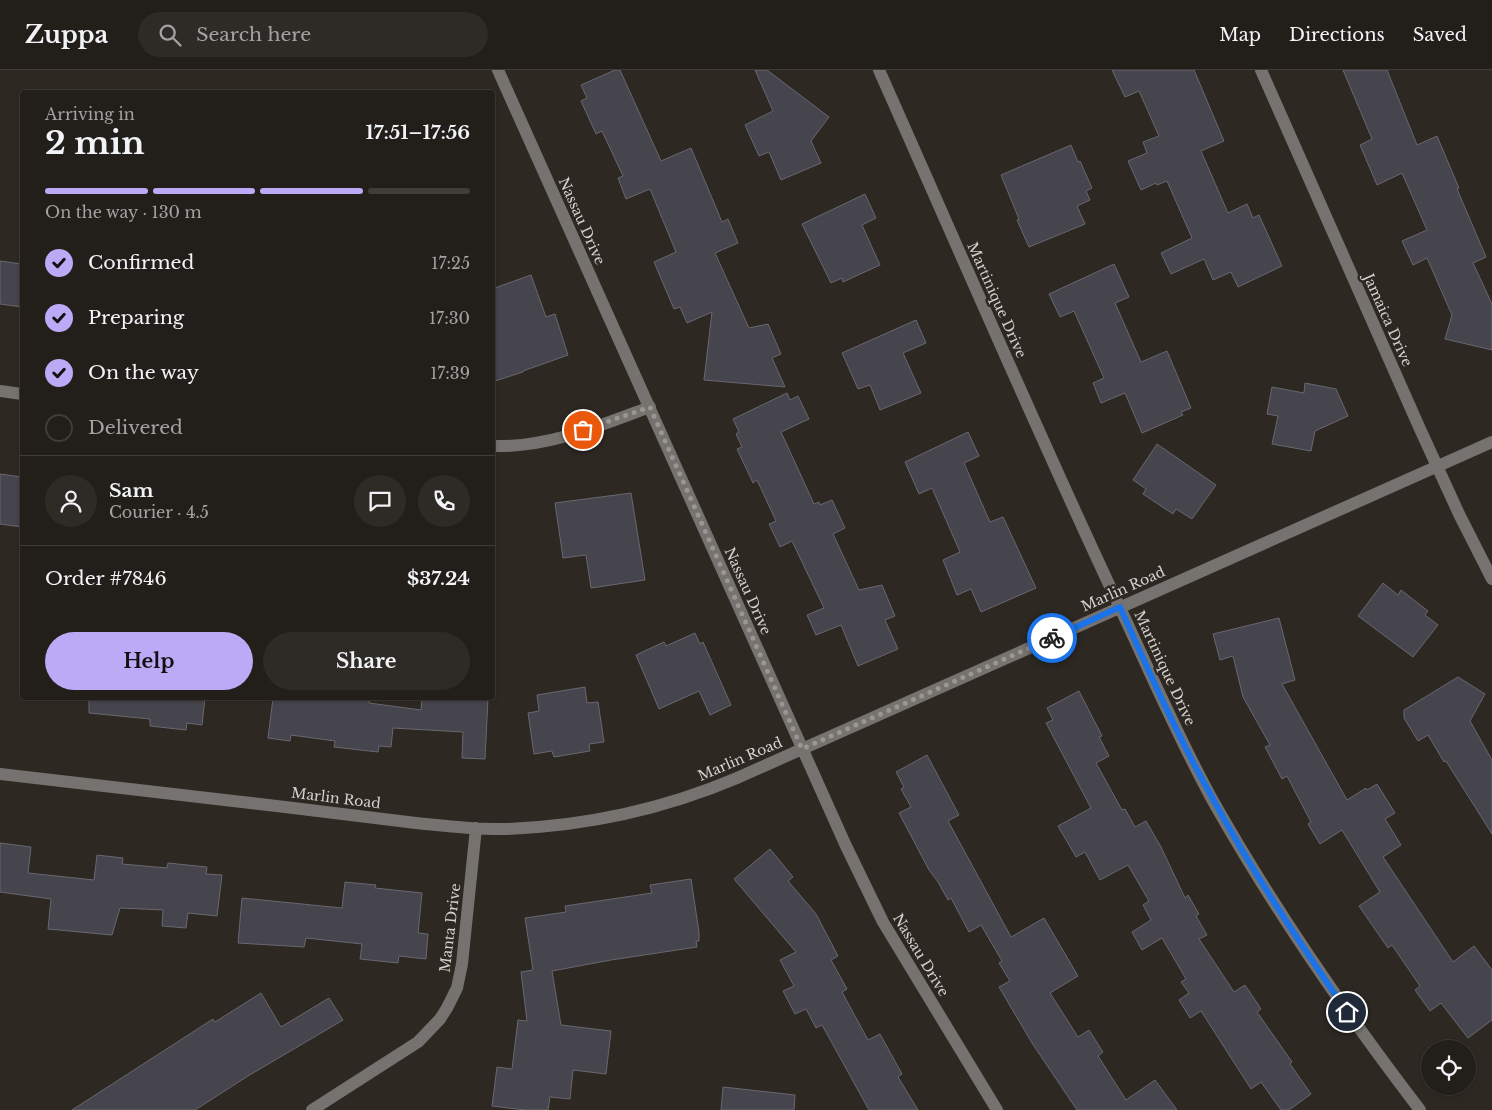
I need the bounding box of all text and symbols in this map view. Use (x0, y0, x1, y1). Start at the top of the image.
search box (138, 12, 488, 57)
text: Zuppa (25, 20, 108, 49)
icon: search (156, 21, 184, 49)
text: Search here (196, 23, 311, 46)
text: Map (1219, 24, 1261, 46)
text: Directions (1289, 24, 1385, 46)
text: Saved (1413, 24, 1467, 46)
text: Arriving in (45, 104, 135, 124)
text: 17:51–17:56 (365, 121, 470, 144)
text: 2 min (45, 123, 145, 163)
street label: Nassau Drive (555, 175, 609, 267)
text: On the way · 130 m (45, 202, 202, 222)
street label: Martinique Drive (963, 239, 1031, 361)
icon: check (45, 249, 73, 277)
text: Confirmed (88, 251, 194, 274)
text: 17:25 (431, 253, 470, 273)
street label: Jamaica Drive (1359, 269, 1416, 369)
icon: check (45, 304, 73, 332)
text: Preparing (88, 306, 184, 329)
text: 17:30 (429, 308, 470, 328)
icon: check (45, 359, 73, 387)
text: On the way (88, 361, 199, 384)
text: 17:39 (430, 363, 470, 383)
pin (562, 409, 604, 451)
text: Delivered (88, 416, 183, 439)
icon: bag (569, 416, 597, 444)
button: person (45, 475, 97, 527)
button: chat (354, 475, 406, 527)
button: phone (418, 475, 470, 527)
text: Sam (109, 479, 154, 502)
text: Courier · 4.5 (109, 502, 209, 522)
street label: Nassau Drive (721, 545, 775, 637)
street label: Marlin Road (1078, 562, 1168, 616)
text: Order #7846 (45, 567, 167, 590)
text: $37.24 (407, 567, 470, 590)
street label: Martinique Drive (1130, 608, 1200, 728)
courier (1027, 613, 1077, 663)
icon: bike (1038, 624, 1066, 652)
button: Help (45, 632, 253, 690)
button: Share (263, 632, 470, 690)
street label: Marlin Road (695, 733, 785, 785)
street label: Marlin Road (290, 784, 382, 812)
street label: Manta Drive (436, 882, 464, 974)
street label: Nassau Drive (889, 910, 953, 1000)
pin (1326, 991, 1368, 1033)
icon: home (1333, 998, 1361, 1026)
map controls (1421, 1040, 1476, 1095)
button: locate (1421, 1040, 1476, 1095)

